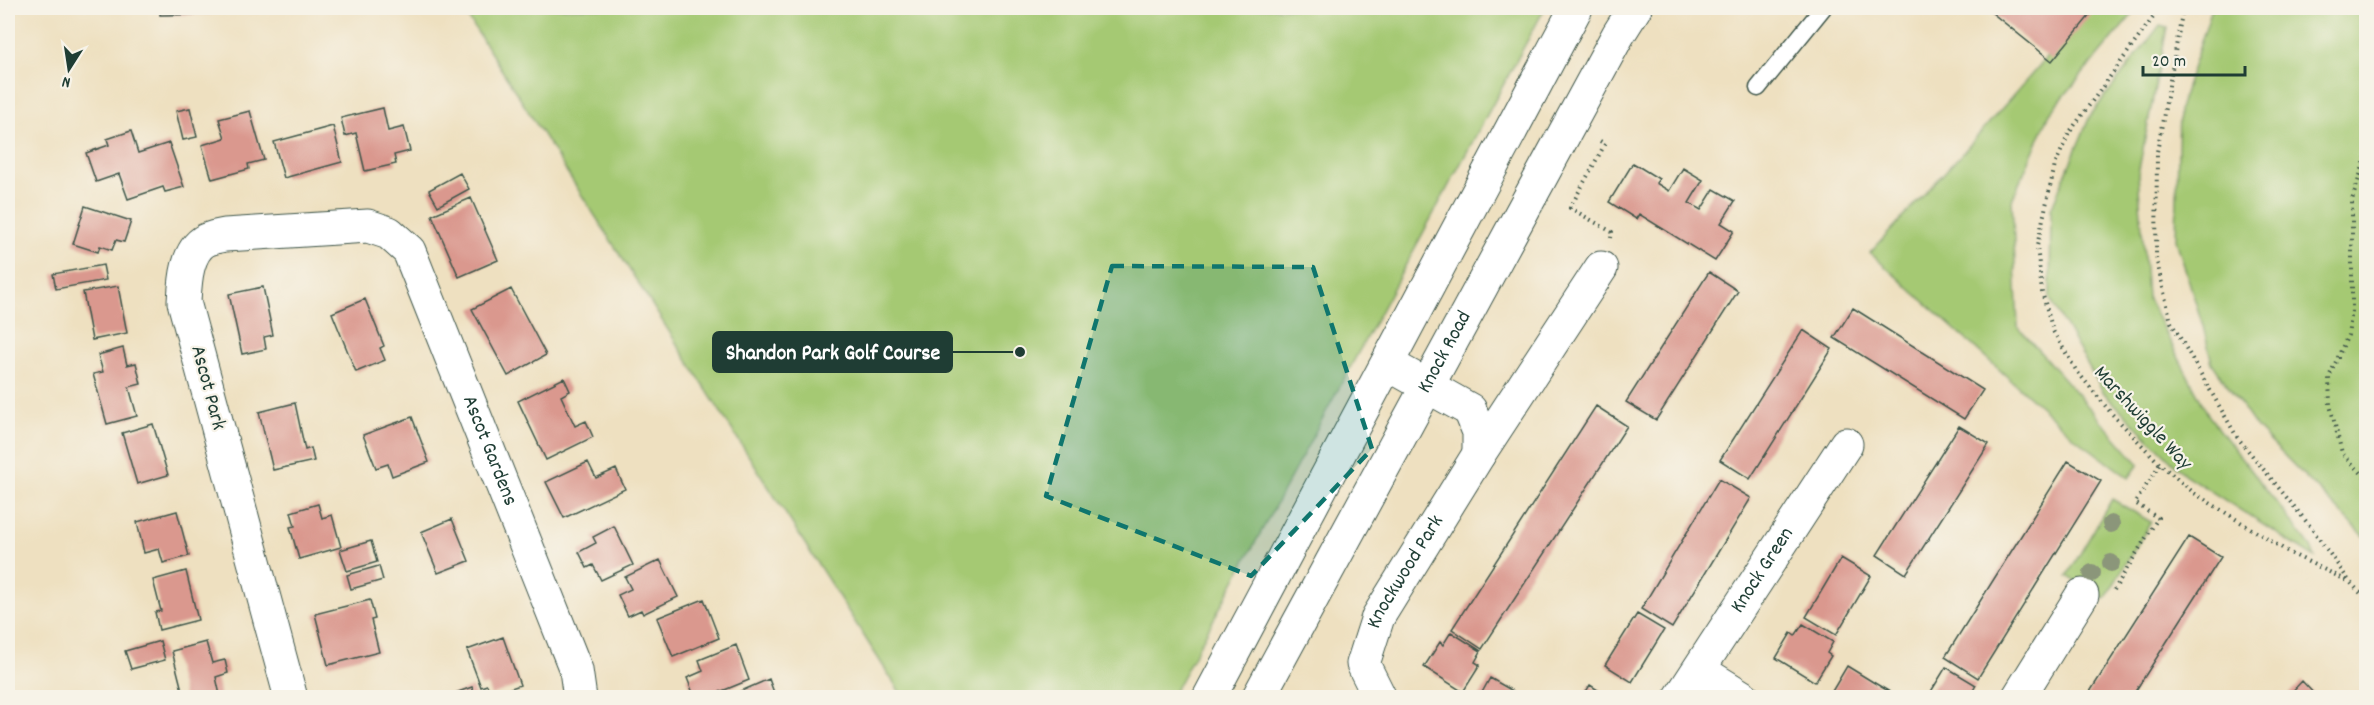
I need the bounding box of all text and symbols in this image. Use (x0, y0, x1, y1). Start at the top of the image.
north arrow (39, 39, 99, 99)
scale bar (2143, 39, 2245, 77)
text: 20 m (2152, 50, 2186, 75)
text: N (60, 69, 73, 93)
street label: Knock Road (1411, 306, 1480, 399)
callout: Shandon Park Golf Course (713, 332, 952, 372)
text: Shandon Park Golf Course (726, 339, 940, 370)
street label: Ascot Park (181, 342, 233, 434)
street label: Marshwiggle Way (2085, 360, 2199, 478)
street label: Ascot Gardens (453, 391, 524, 511)
street label: Knockwood Park (1360, 510, 1452, 633)
street label: Knock Green (1724, 522, 1802, 620)

